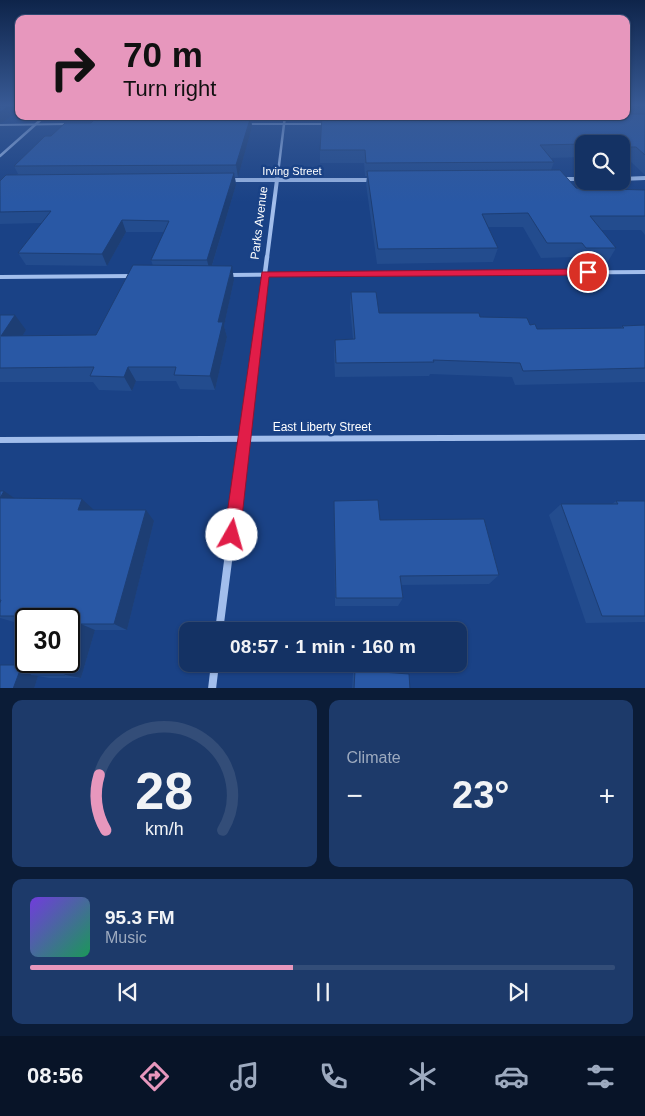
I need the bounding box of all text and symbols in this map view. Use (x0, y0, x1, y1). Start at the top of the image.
icon: right (40, 35, 105, 100)
text: 70 m (123, 35, 203, 74)
text: Turn right (123, 76, 216, 101)
map controls (575, 135, 630, 190)
button: search (575, 135, 630, 190)
street label: Irving Street (262, 165, 322, 177)
street label: Parks Avenue (248, 185, 270, 260)
pin (567, 251, 609, 293)
icon: arrive (574, 258, 602, 286)
street label: East Liberty Street (273, 420, 372, 434)
position arrow (205, 508, 257, 560)
speed limit sign: 30 (15, 608, 80, 673)
text: 08:57 · 1 min · 160 m (230, 636, 416, 657)
text: Climate (347, 749, 401, 766)
text: 28 (135, 762, 193, 820)
text: 23° (452, 774, 509, 816)
text: − (347, 780, 363, 811)
text: + (599, 780, 615, 811)
text: km/h (145, 819, 184, 839)
text: 95.3 FM (105, 907, 175, 928)
text: Music (105, 929, 147, 946)
icon: previous (114, 978, 142, 1006)
icon: pause (309, 978, 337, 1006)
icon: next (504, 978, 532, 1006)
icon: directions (137, 1059, 172, 1094)
icon: music (227, 1059, 262, 1094)
icon: phone (316, 1059, 351, 1094)
icon: climate (405, 1059, 440, 1094)
icon: car (494, 1059, 529, 1094)
icon: filters (583, 1059, 618, 1094)
text: 08:56 (27, 1063, 83, 1088)

